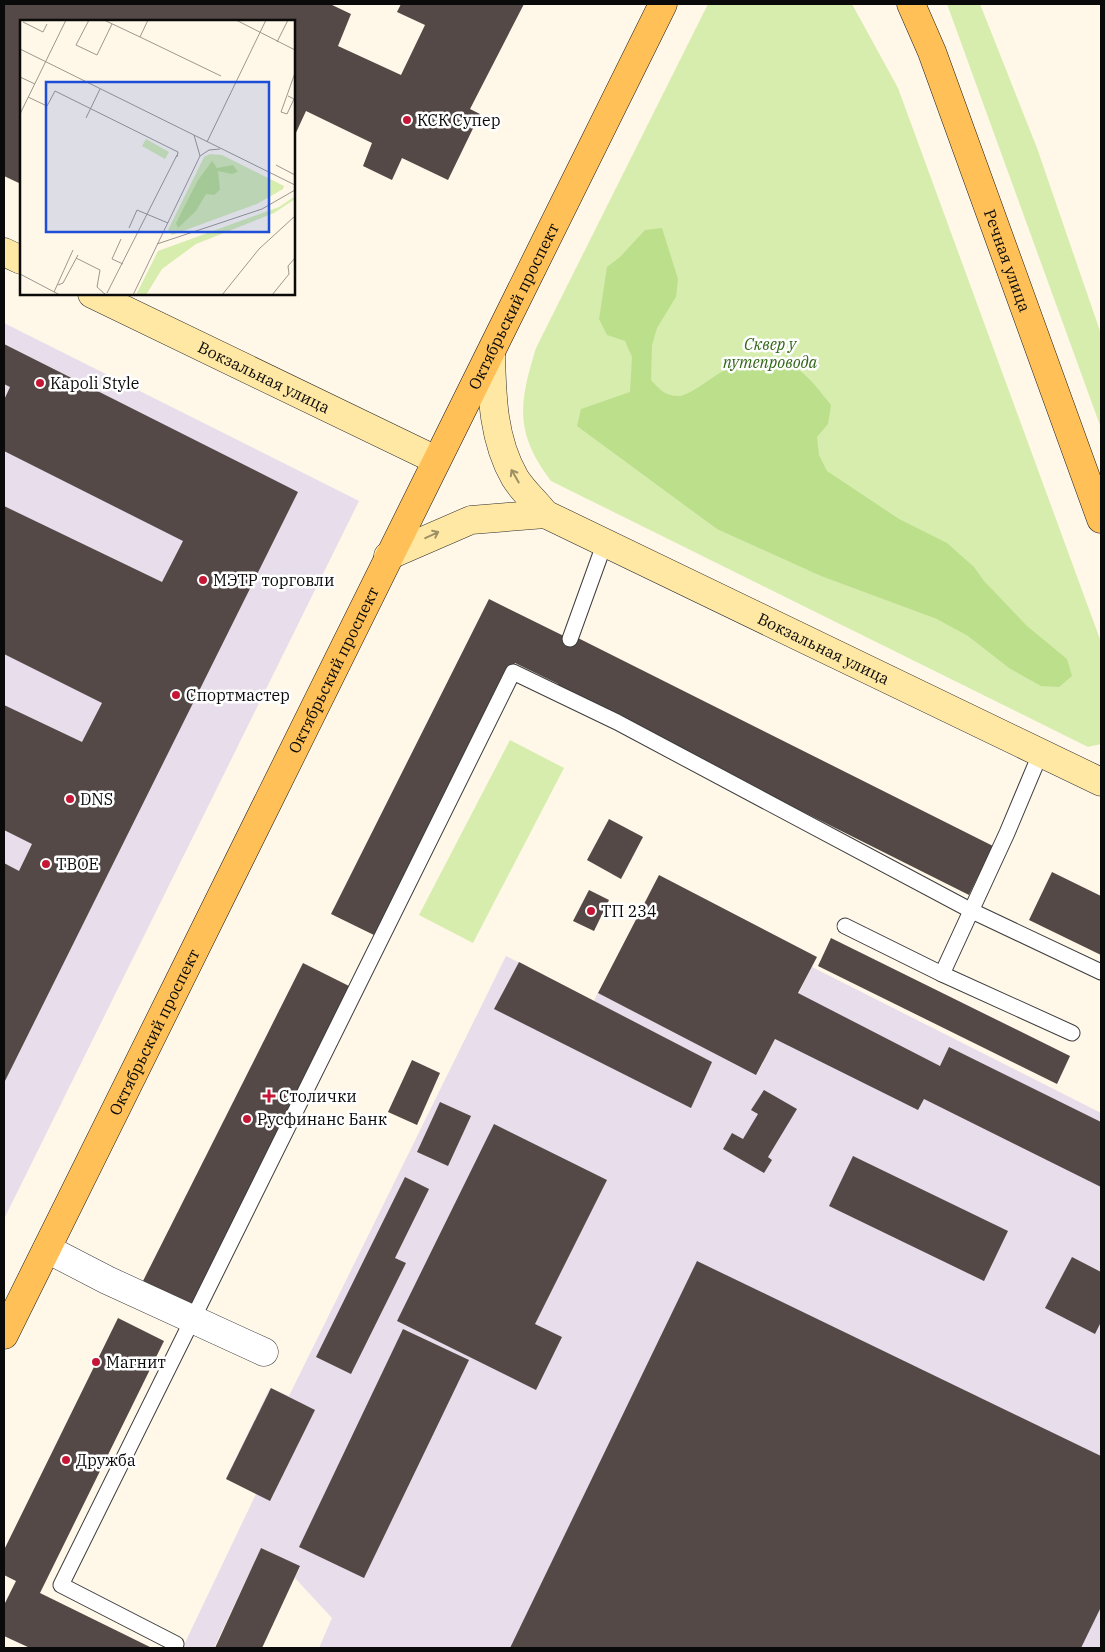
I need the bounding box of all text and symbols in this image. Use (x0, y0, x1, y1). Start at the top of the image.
inset map (20, 20, 295, 295)
place label: КСК Супер (417, 110, 501, 130)
marker: КСК Супер (401, 114, 413, 126)
street label: Речная улица (980, 206, 1035, 315)
street label: Октябрьский проспект (464, 220, 563, 393)
park label: Сквер у путепровода (723, 334, 818, 372)
street label: Вокзальная улица (195, 337, 333, 417)
place label: Kapoli Style (50, 373, 139, 393)
marker: Kapoli Style (34, 377, 46, 389)
one-way arrow (510, 468, 520, 483)
one-way arrow (424, 530, 439, 539)
place label: МЭТР торговли (213, 570, 335, 590)
marker: МЭТР торговли (197, 574, 209, 586)
street label: Октябрьский проспект (284, 584, 383, 757)
street label: Вокзальная улица (754, 608, 893, 689)
place label: Спортмастер (186, 685, 290, 705)
marker: Спортмастер (170, 689, 182, 701)
place label: DNS (80, 789, 113, 809)
marker: DNS (64, 793, 76, 805)
place label: ТВОЕ (56, 854, 99, 874)
marker: ТВОЕ (40, 858, 52, 870)
place label: ТП 234 (601, 901, 657, 921)
marker: ТП 234 (585, 905, 597, 917)
street label: Октябрьский проспект (104, 946, 204, 1119)
place label: Столички (279, 1086, 357, 1106)
marker: Столички (263, 1090, 275, 1102)
place label: Русфинанс Банк (257, 1109, 388, 1129)
marker: Русфинанс Банк (241, 1113, 253, 1125)
place label: Магнит (106, 1352, 166, 1372)
marker: Магнит (90, 1356, 102, 1368)
place label: Дружба (76, 1450, 136, 1470)
marker: Дружба (60, 1454, 72, 1466)

